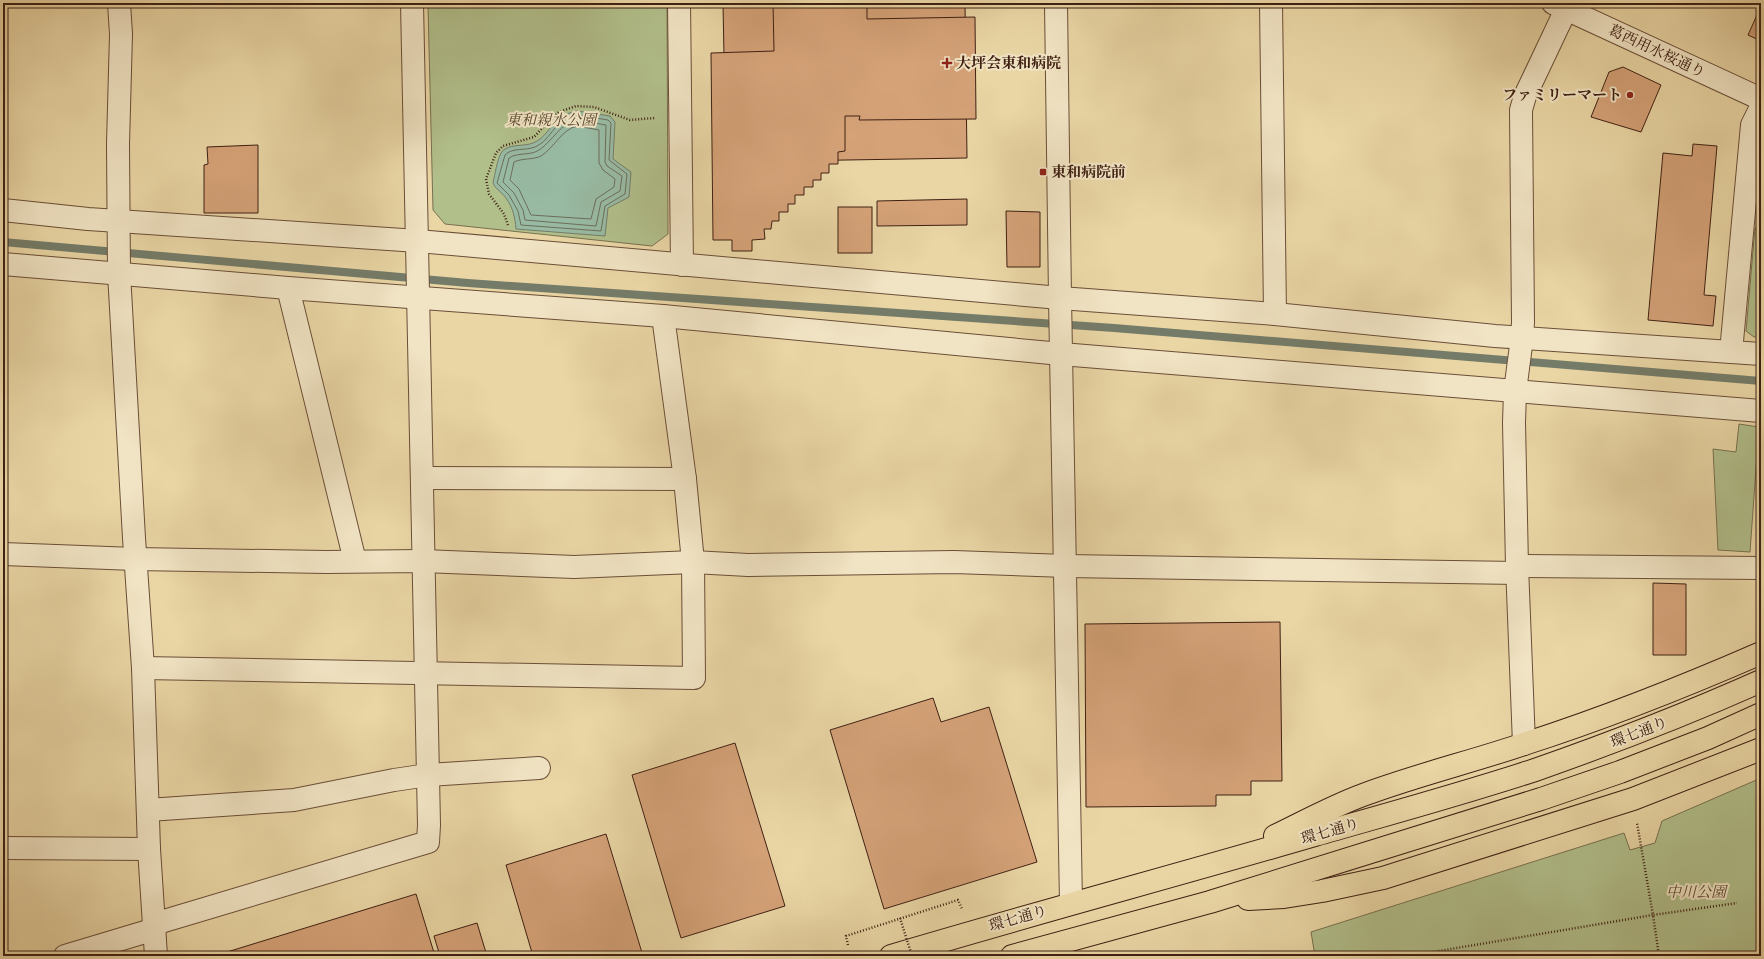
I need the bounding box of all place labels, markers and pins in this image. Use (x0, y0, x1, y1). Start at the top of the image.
place label: 大坪会東和病院 (956, 54, 1061, 75)
marker: 大坪会東和病院 (941, 57, 953, 69)
place label: ファミリーマート (1502, 86, 1622, 107)
marker: ファミリーマート (1625, 90, 1635, 100)
place label: 東和病院前 (1051, 163, 1126, 184)
marker: 東和病院前 (1038, 167, 1048, 177)

